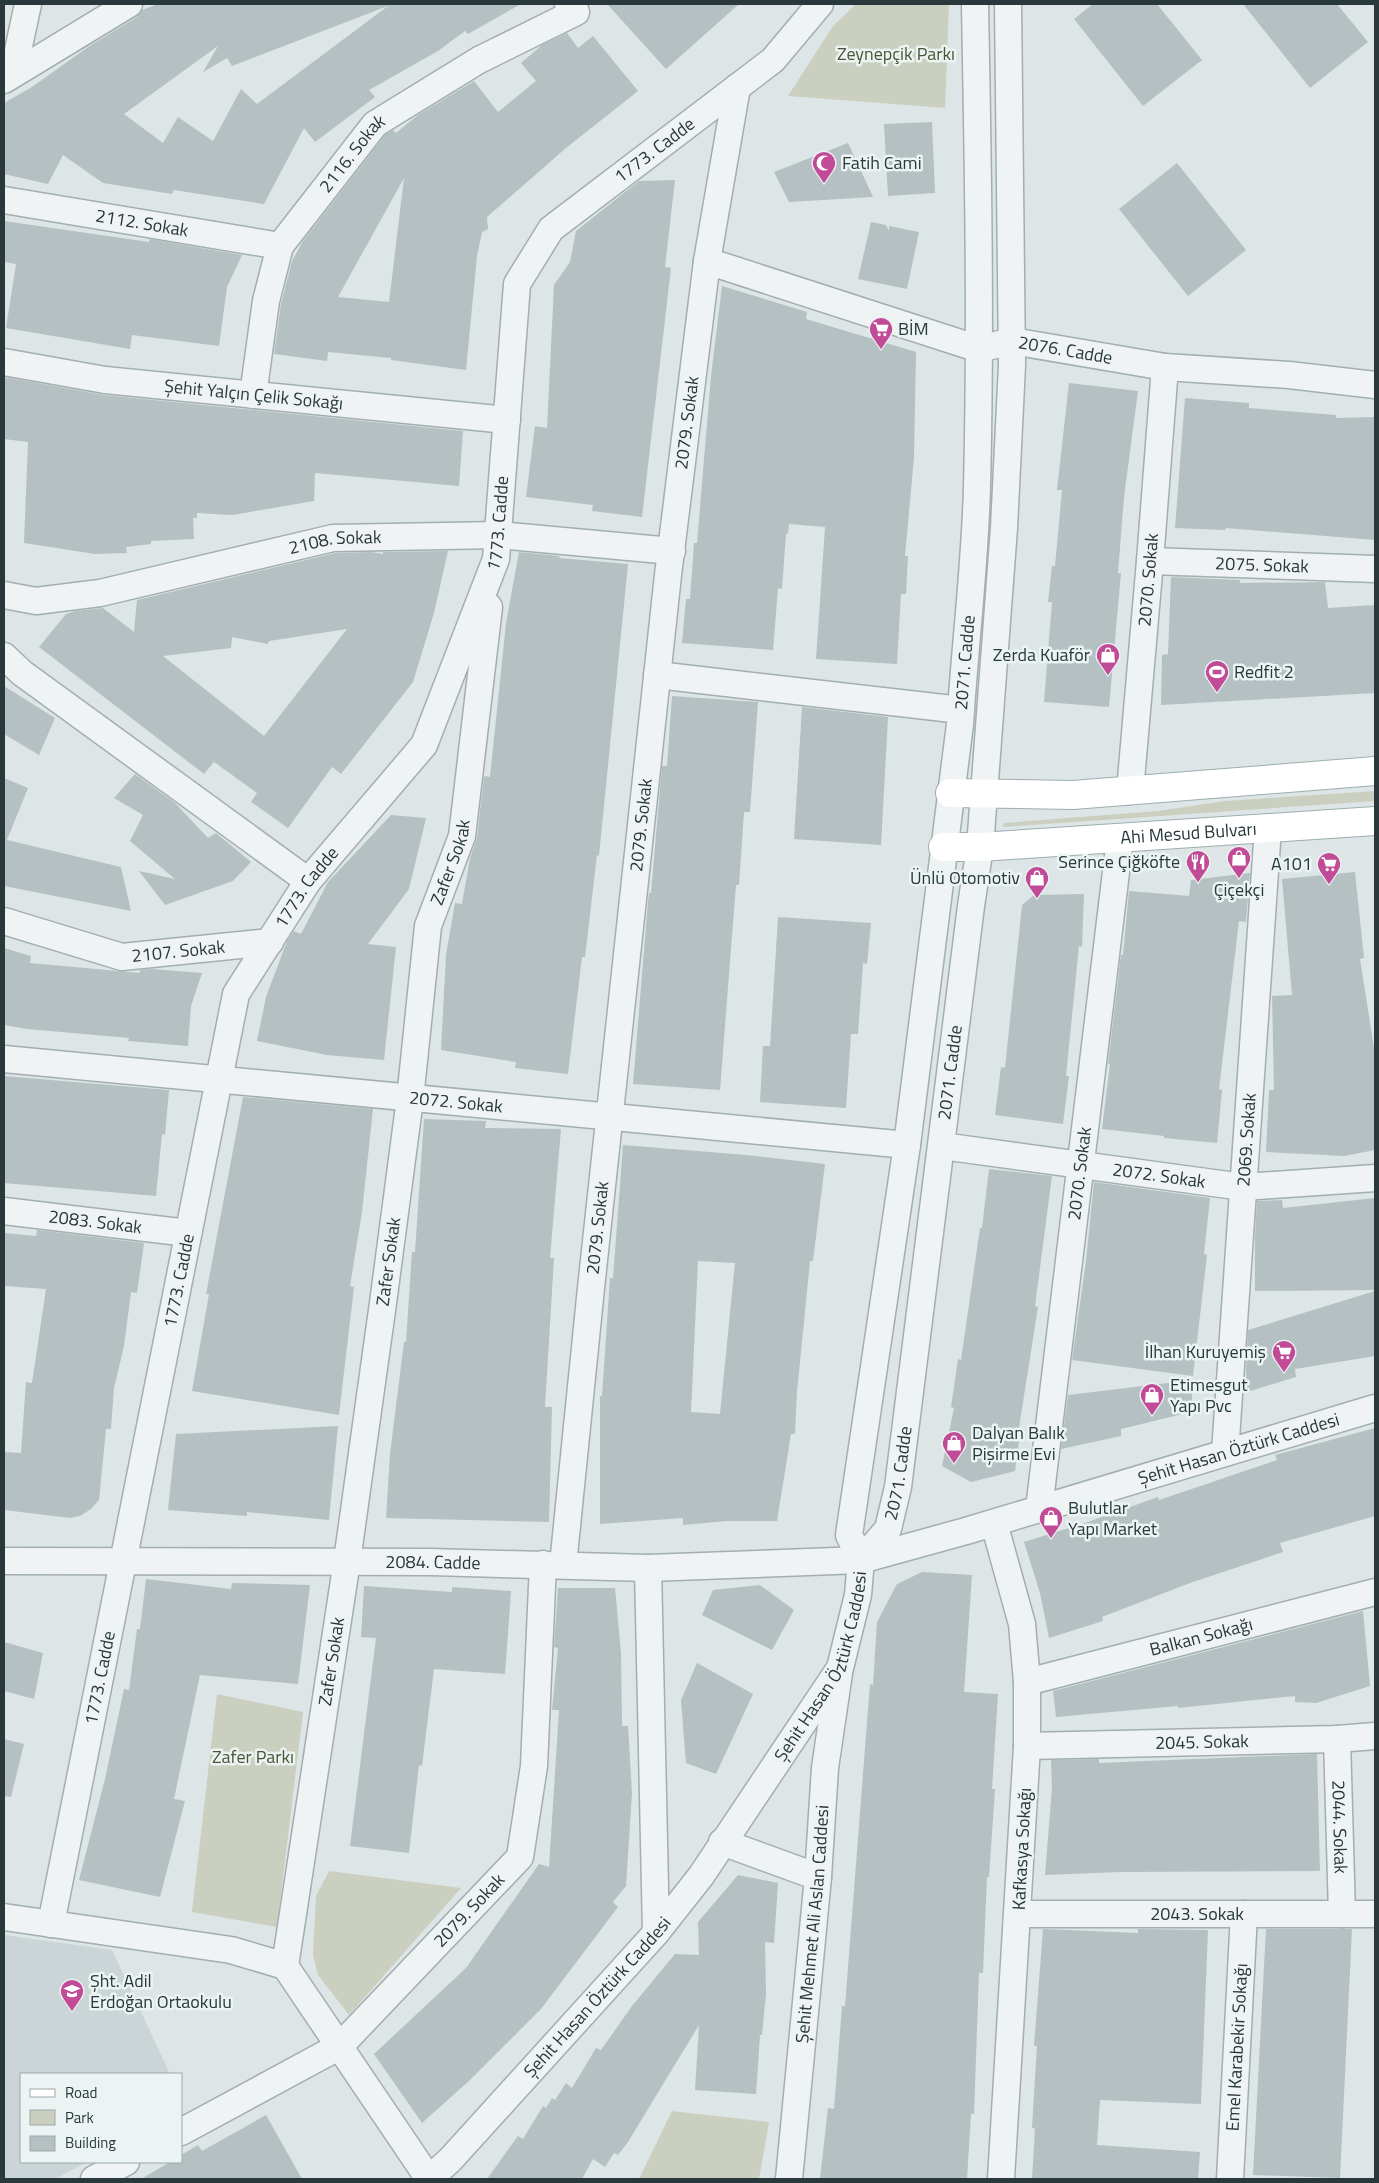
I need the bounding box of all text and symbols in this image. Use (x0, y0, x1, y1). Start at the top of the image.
park label: Zeynepçik Parkı (837, 40, 955, 67)
street label: 2116. Sokak (312, 107, 390, 198)
street label: 1773. Cadde (608, 110, 700, 189)
place label: Fatih Cami (842, 149, 922, 176)
mosque icon: Fatih Cami (811, 150, 837, 184)
street label: 2112. Sokak (94, 202, 191, 244)
place label: BİM (898, 315, 929, 342)
supermarket icon: BİM (868, 316, 894, 350)
street label: 2076. Cadde (1016, 328, 1115, 371)
street label: Şehit Yalçın Çelik Sokağı (163, 372, 344, 417)
street label: 2079. Sokak (667, 374, 706, 471)
street label: 1773. Cadde (479, 475, 515, 575)
street label: 2108. Sokak (286, 523, 382, 561)
street label: 2070. Sokak (1130, 532, 1165, 628)
street label: 2075. Sokak (1215, 549, 1310, 580)
street label: 2071. Cadde (947, 614, 982, 711)
place label: Zerda Kuaför (993, 641, 1090, 668)
shop icon: Zerda Kuaför (1095, 642, 1121, 676)
place label: Redfit 2 (1234, 658, 1294, 685)
sports icon: Redfit 2 (1204, 659, 1230, 693)
street label: 2079. Sokak (622, 777, 659, 873)
street label: Ahi Mesud Bulvarı (1120, 815, 1257, 851)
street label: Zafer Sokak (423, 818, 477, 909)
street label: 1773. Cadde (267, 840, 345, 933)
shop icon: Çiçekçi (1226, 845, 1252, 879)
place label: Serince Çiğköfte (1058, 848, 1180, 875)
restaurant icon: Serince Çiğköfte (1185, 849, 1211, 883)
place label: A101 (1271, 850, 1312, 877)
supermarket icon: A101 (1316, 851, 1342, 885)
place label: Ünlü Otomotiv (910, 864, 1020, 891)
shop icon: Ünlü Otomotiv (1024, 865, 1050, 899)
place label: Çiçekçi (1214, 876, 1264, 903)
street label: 2107. Sokak (130, 933, 227, 969)
street label: 2071. Cadde (930, 1024, 969, 1121)
street label: 2072. Sokak (408, 1084, 504, 1119)
street label: 2069. Sokak (1229, 1092, 1263, 1187)
street label: 2070. Sokak (1060, 1125, 1098, 1222)
street label: 2072. Sokak (1111, 1155, 1208, 1195)
street label: 2079. Sokak (579, 1179, 616, 1276)
street label: 2083. Sokak (47, 1202, 144, 1240)
street label: Zafer Sokak (369, 1215, 407, 1308)
street label: 1773. Cadde (156, 1231, 201, 1330)
place label: İlhan Kuruyemiş (1145, 1338, 1266, 1365)
supermarket icon: İlhan Kuruyemiş (1271, 1339, 1297, 1373)
place label: Etimesgut Yapı Pvc (1170, 1371, 1248, 1419)
shop icon: Etimesgut Yapı Pvc (1139, 1382, 1165, 1416)
street label: Şehit Hasan Öztürk Caddesi (1135, 1405, 1343, 1492)
place label: Dalyan Balık Pişirme Evi (972, 1419, 1065, 1467)
street label: 2071. Cadde (877, 1424, 919, 1523)
shop icon: Dalyan Balık Pişirme Evi (941, 1430, 967, 1464)
place label: Bulutlar Yapı Market (1068, 1494, 1158, 1542)
shop icon: Bulutlar Yapı Market (1038, 1505, 1064, 1539)
street label: 2084. Cadde (385, 1548, 481, 1576)
street label: Şehit Hasan Öztürk Caddesi (767, 1570, 873, 1767)
street label: Balkan Sokağı (1147, 1610, 1256, 1663)
street label: Zafer Sokak (311, 1615, 351, 1708)
street label: 1773. Cadde (77, 1628, 122, 1727)
street label: 2045. Sokak (1155, 1727, 1249, 1756)
park label: Zafer Parkı (212, 1743, 294, 1770)
street label: 2044. Sokak (1325, 1780, 1355, 1875)
street label: Kafkasya Sokağı (1005, 1787, 1038, 1911)
street label: Şehit Mehmet Ali Aslan Caddesi (788, 1804, 836, 2044)
street label: 2079. Sokak (427, 1867, 511, 1953)
street label: 2043. Sokak (1150, 1900, 1244, 1927)
street label: Şehit Hasan Öztürk Caddesi (517, 1910, 677, 2083)
street label: Emel Karabekir Sokağı (1219, 1962, 1254, 2132)
place label: Şht. Adil Erdoğan Ortaokulu (90, 1967, 232, 2015)
school or university icon: Şht. Adil Erdoğan Ortaokulu (59, 1978, 85, 2012)
legend (20, 2073, 182, 2163)
text: Road (65, 2081, 97, 2104)
text: Park (65, 2106, 94, 2129)
text: Building (65, 2131, 116, 2154)

